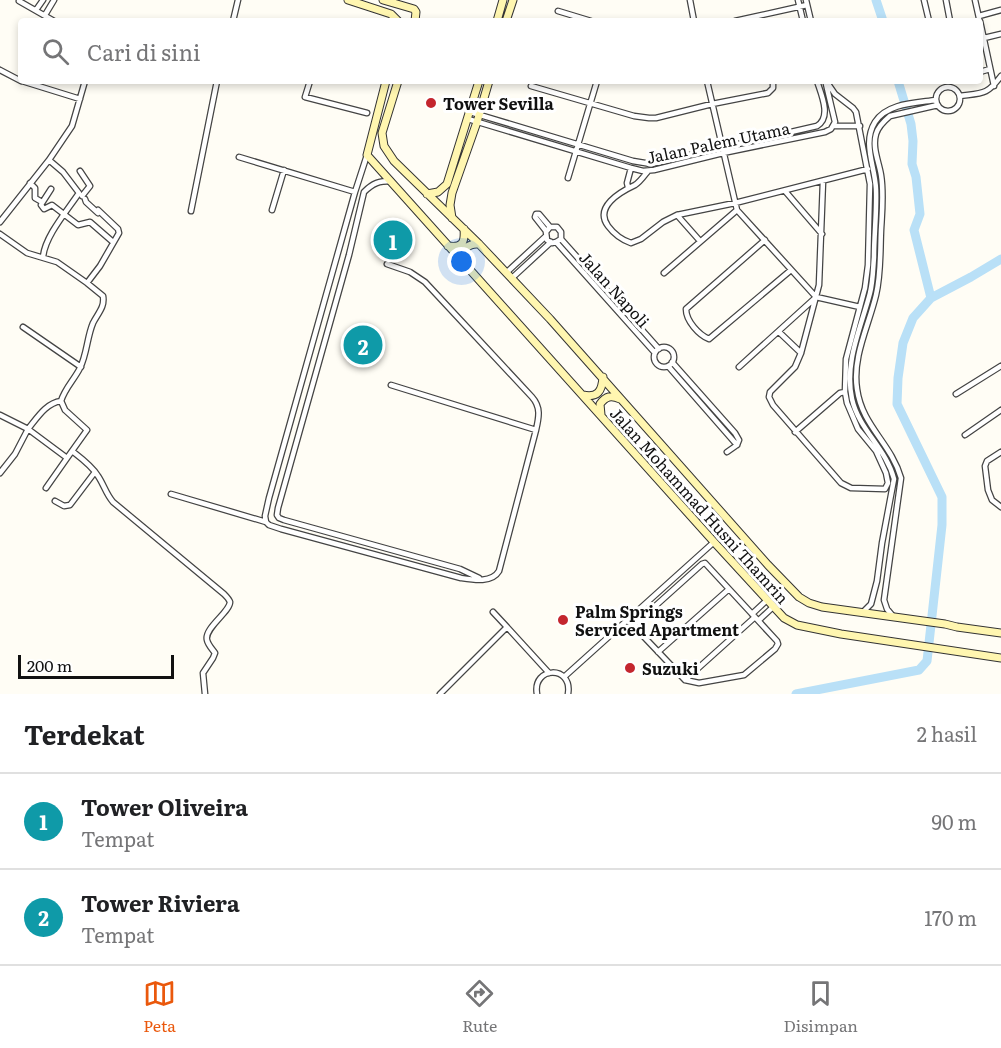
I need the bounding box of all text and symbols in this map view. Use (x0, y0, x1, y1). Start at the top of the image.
search box (18, 18, 983, 84)
icon: search (39, 35, 72, 68)
text: Cari di sini (87, 35, 200, 68)
place label: Tower Sevilla (443, 91, 555, 115)
marker: Tower Sevilla (424, 96, 438, 110)
street label: Jalan Palem Utama (644, 115, 792, 169)
pin: 1 (374, 218, 412, 262)
street label: Jalan Napoli (574, 246, 656, 332)
your location (447, 247, 476, 276)
pin: 2 (344, 322, 382, 368)
street label: Jalan Mohammad Husni Thamrin (605, 401, 795, 609)
place label: Palm Springs Serviced Apartment (575, 599, 739, 641)
marker: Palm Springs Serviced Apartment (556, 613, 570, 627)
scale bar (18, 652, 174, 680)
text: 200 m (27, 653, 72, 677)
place label: Suzuki (642, 656, 699, 680)
marker: Suzuki (623, 661, 637, 675)
text: Terdekat (24, 714, 145, 753)
text: 2 hasil (917, 718, 977, 748)
text: Tower Oliveira (81, 790, 248, 823)
text: 1 (39, 806, 48, 836)
text: 90 m (932, 806, 977, 836)
text: Tempat (81, 823, 154, 853)
text: Tower Riviera (81, 886, 240, 919)
text: 2 (38, 902, 49, 932)
text: 170 m (924, 902, 977, 932)
text: Tempat (81, 919, 154, 949)
tab: Peta (143, 977, 176, 1037)
tab: Rute (462, 977, 497, 1037)
tab: Disimpan (784, 977, 858, 1037)

